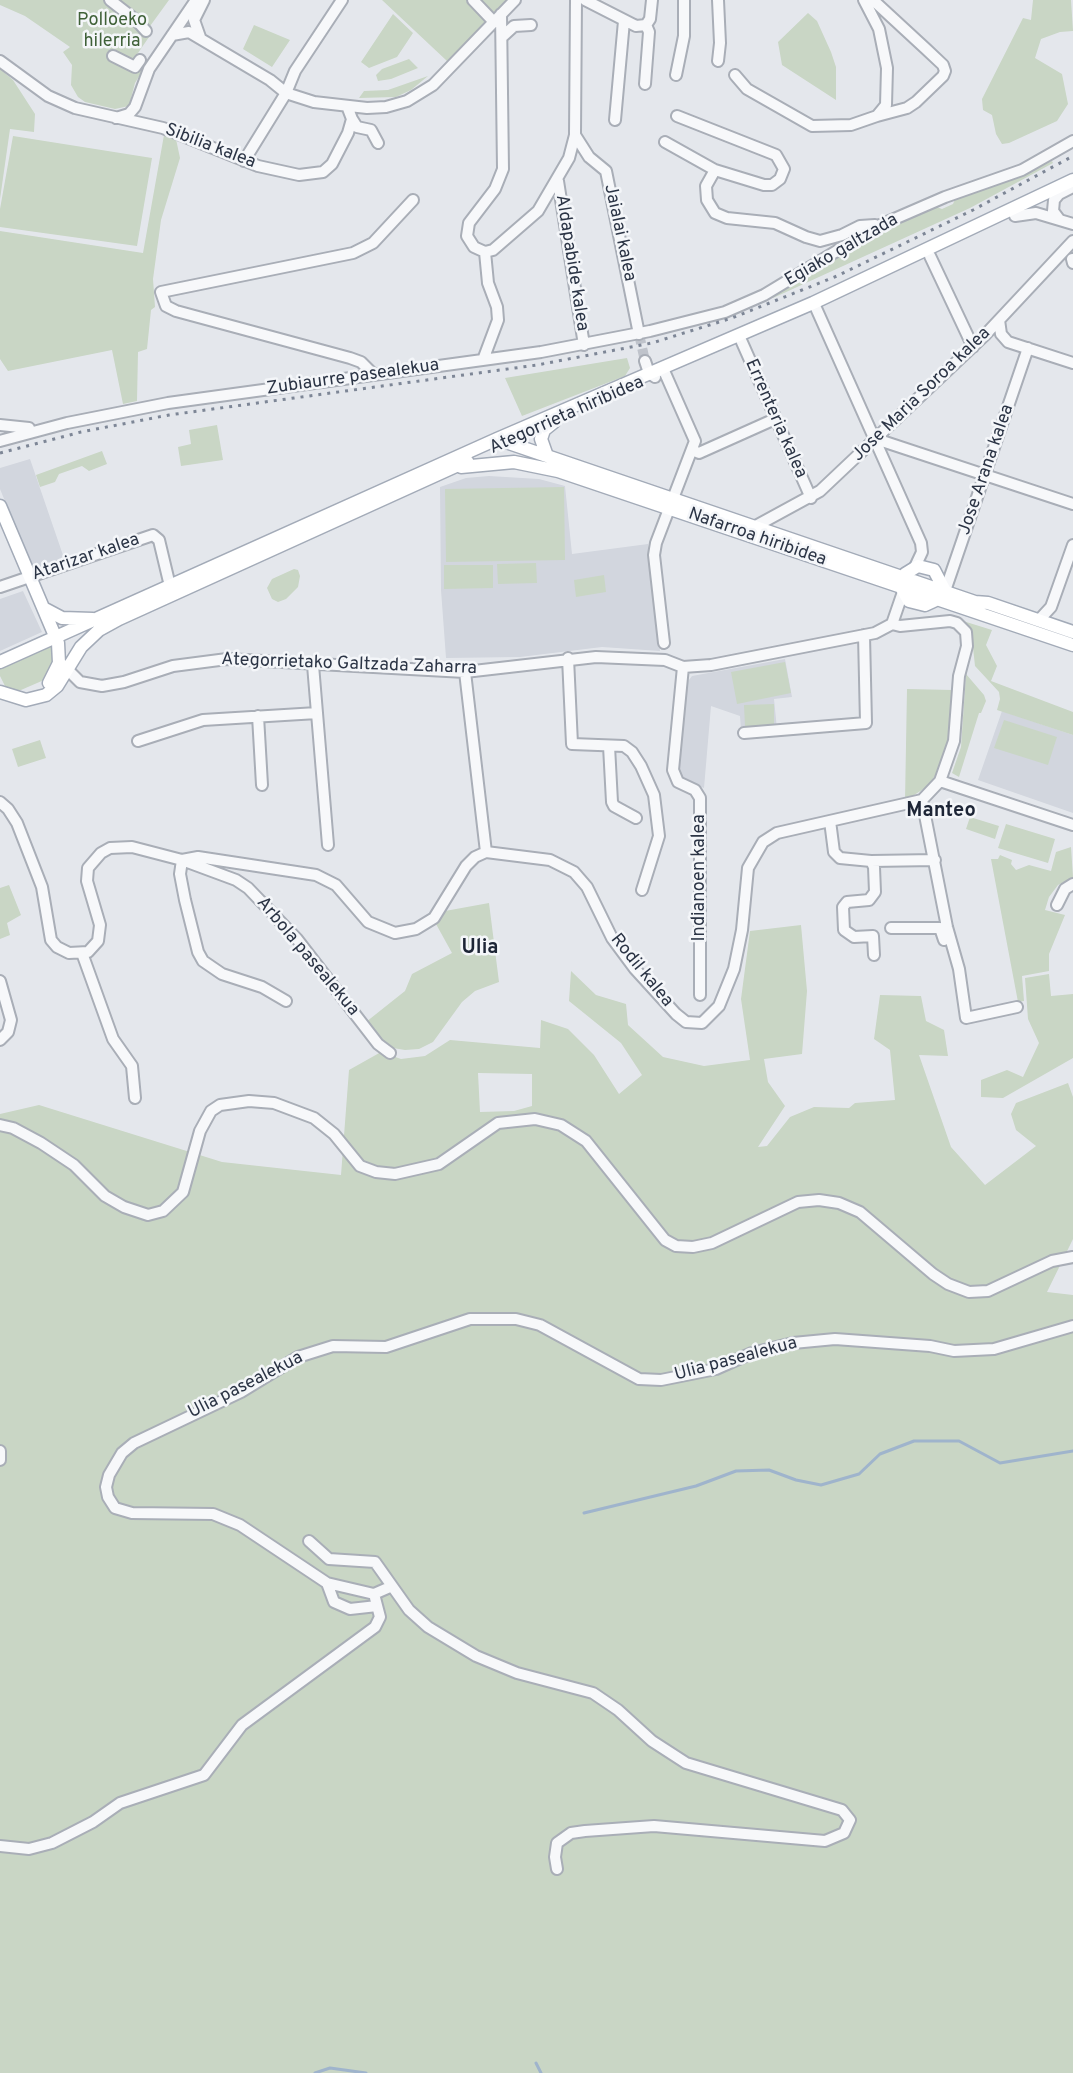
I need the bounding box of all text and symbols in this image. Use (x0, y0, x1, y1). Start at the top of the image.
park label: Polloeko hilerria (77, 10, 147, 52)
street label: Sibilia kalea (162, 120, 258, 174)
street label: Jaialai kalea (598, 182, 640, 284)
street label: Aldapabide kalea (550, 193, 592, 333)
street label: Egiako galtzada (782, 210, 902, 292)
street label: Jose Maria Soroa kalea (848, 323, 996, 467)
street label: Zubiaurre pasealekua (265, 355, 441, 401)
street label: Errenteria kalea (739, 356, 811, 482)
street label: Ategorrieta hiribidea (486, 372, 648, 460)
street label: Jose Arana kalea (955, 402, 1019, 538)
street label: Nafarroa hiribidea (685, 504, 829, 572)
street label: Atarizar kalea (29, 530, 143, 586)
street label: Ategorrietako Galtzada Zaharra (221, 650, 477, 680)
district label: Manteo (906, 800, 976, 824)
street label: Indianoen kalea (689, 814, 711, 942)
street label: Arbola pasealekua (251, 893, 363, 1021)
street label: Rodil kalea (605, 930, 677, 1012)
district label: Ulia (462, 937, 498, 961)
street label: Ulia pasealekua (672, 1333, 800, 1387)
street label: Ulia pasealekua (185, 1348, 307, 1424)

